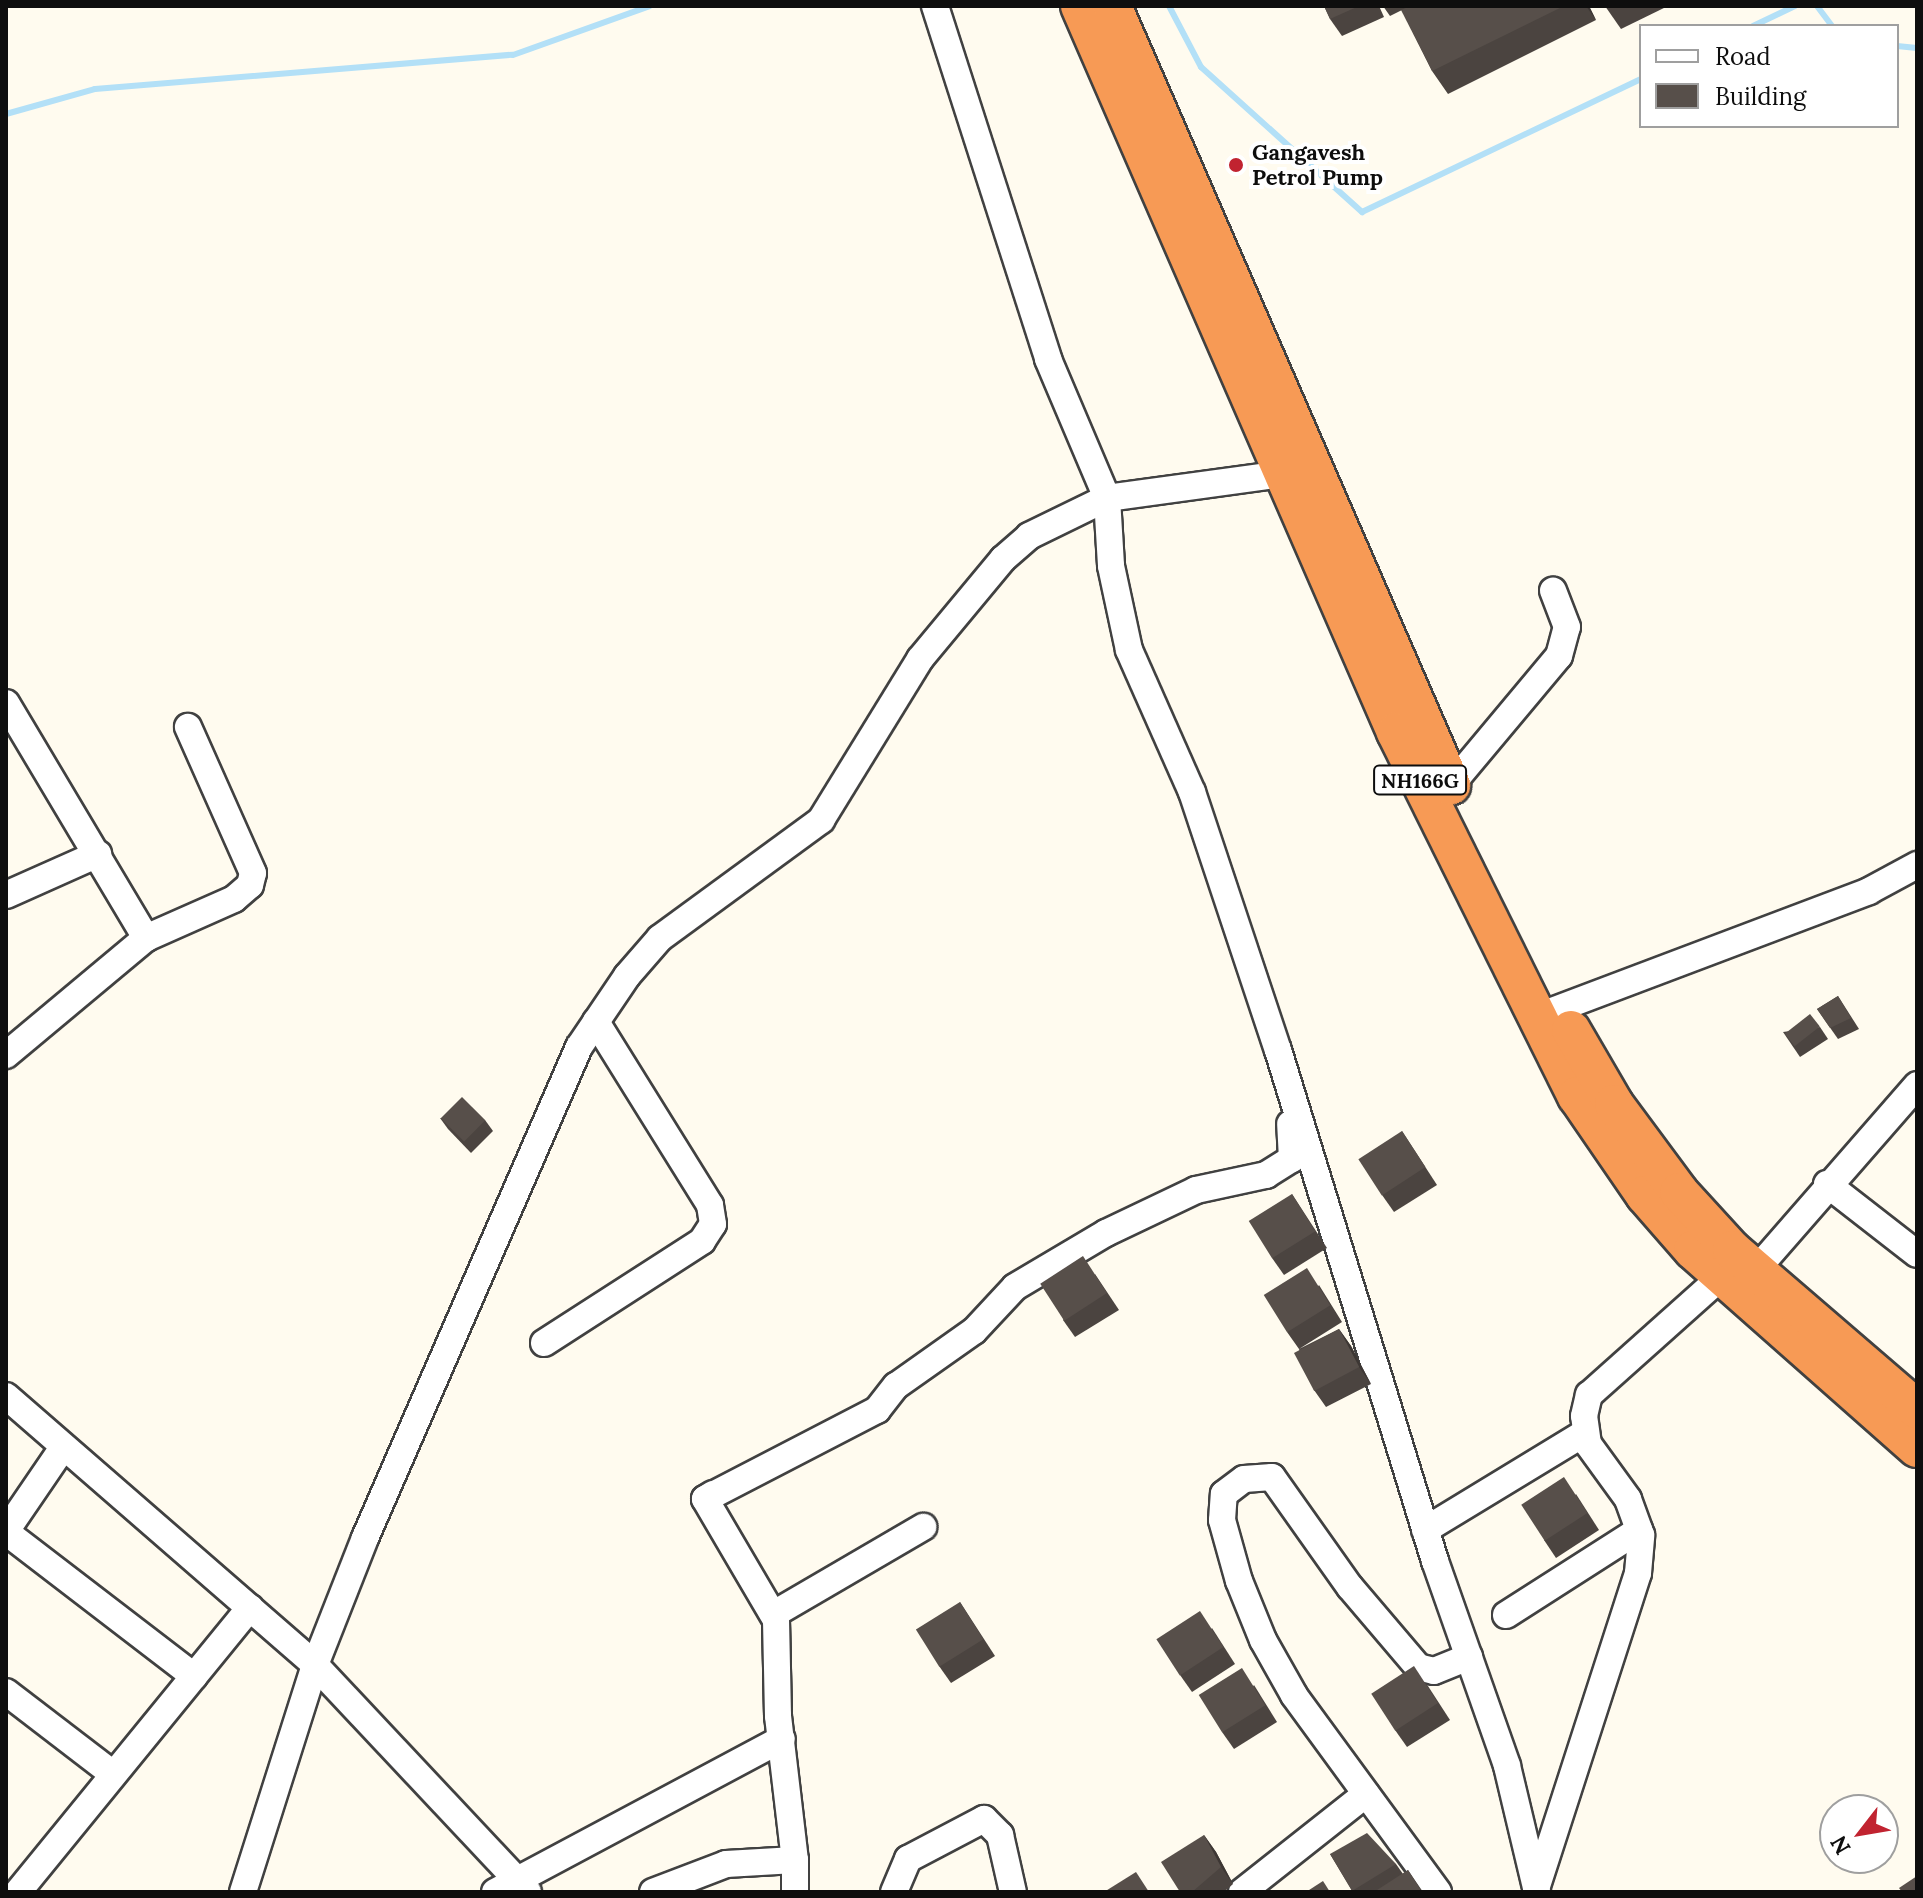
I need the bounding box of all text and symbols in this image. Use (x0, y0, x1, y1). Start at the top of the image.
legend (1639, 24, 1899, 128)
text: Road (1715, 41, 1771, 72)
text: Building (1715, 81, 1806, 112)
place label: Gangavesh Petrol Pump (1252, 139, 1383, 190)
marker: Gangavesh Petrol Pump (1227, 156, 1245, 174)
road number: NH166G (1372, 764, 1468, 796)
north arrow (1819, 1794, 1899, 1874)
text: N (1824, 1831, 1857, 1860)

